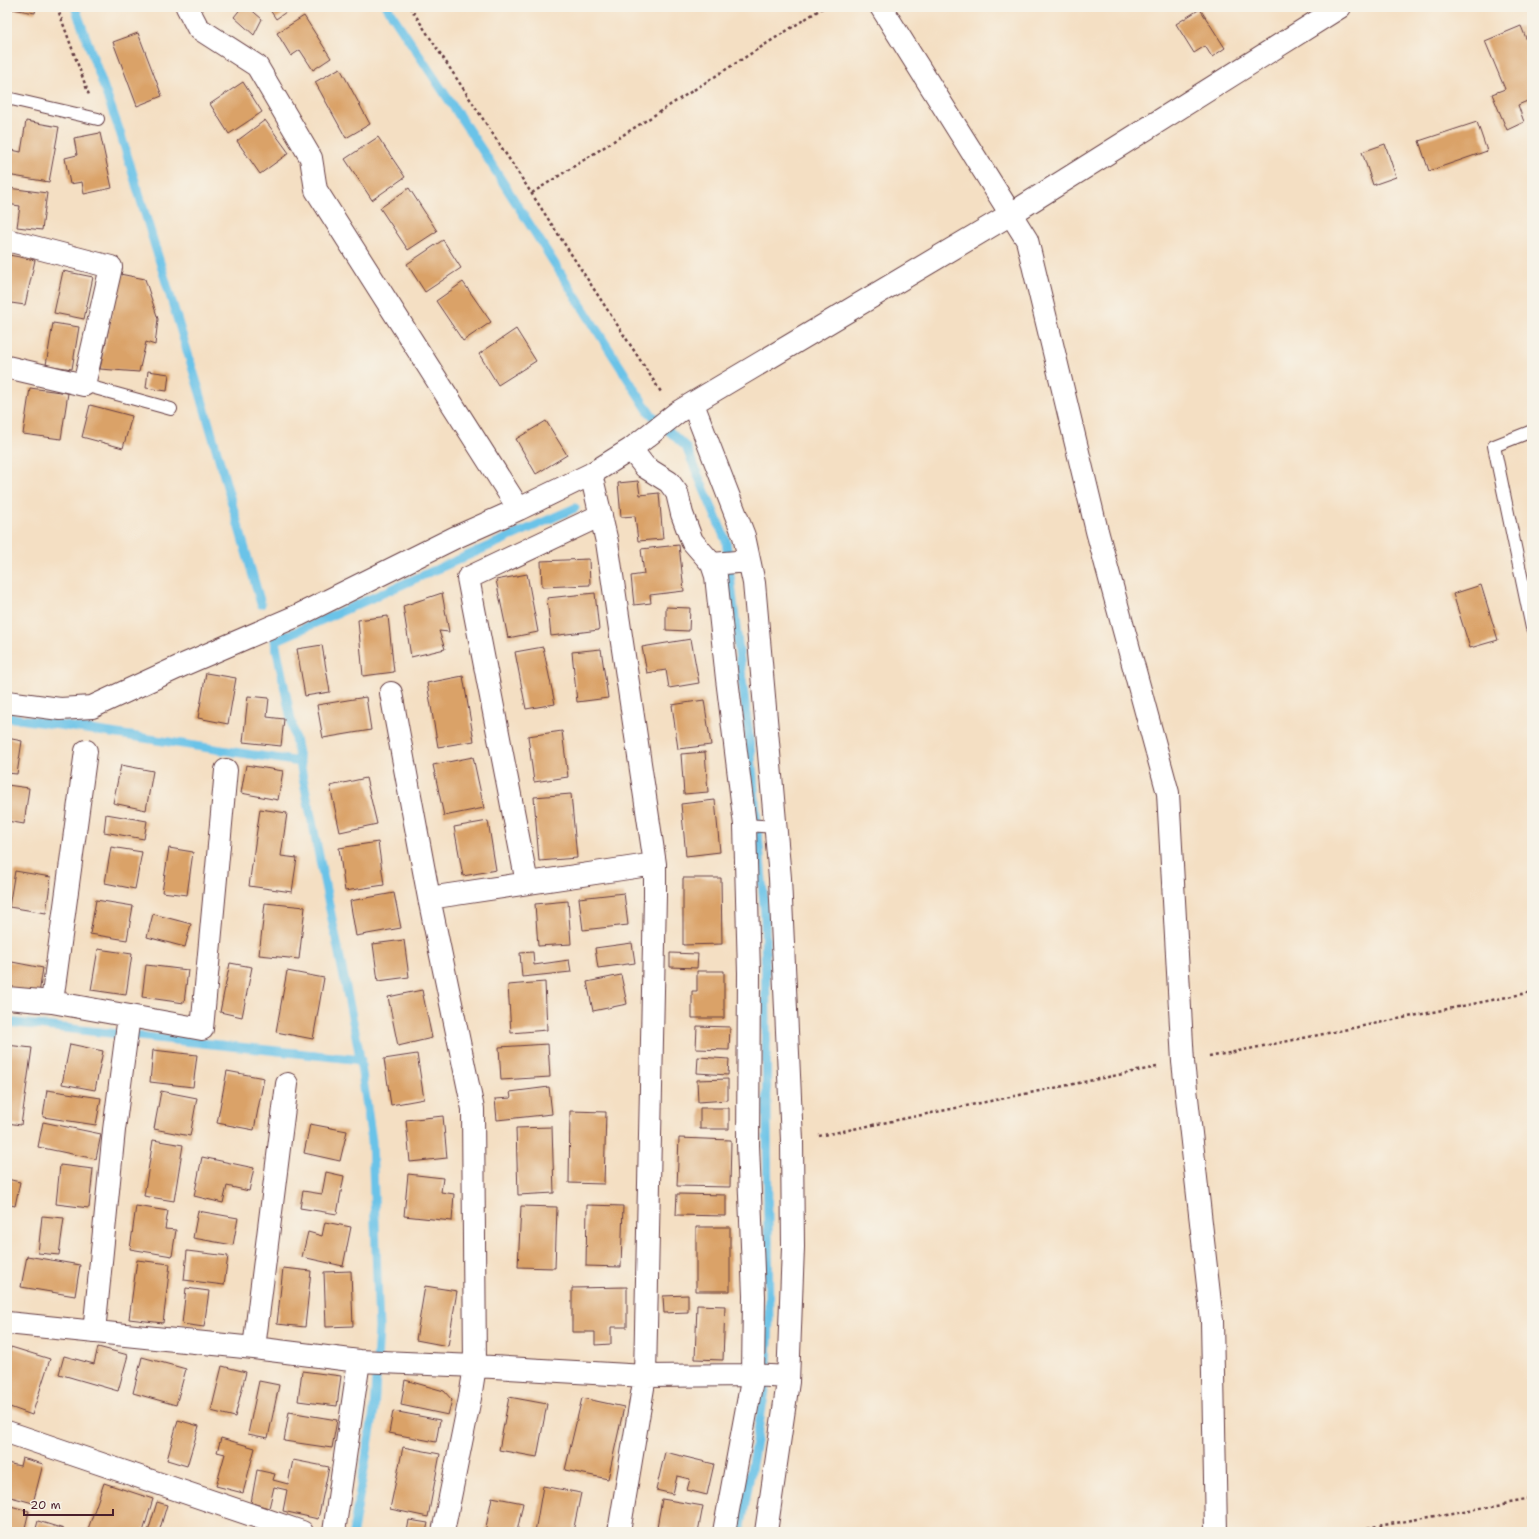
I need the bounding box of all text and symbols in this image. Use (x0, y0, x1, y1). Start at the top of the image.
scale bar (24, 1491, 113, 1517)
text: 20 m (30, 1497, 61, 1513)

